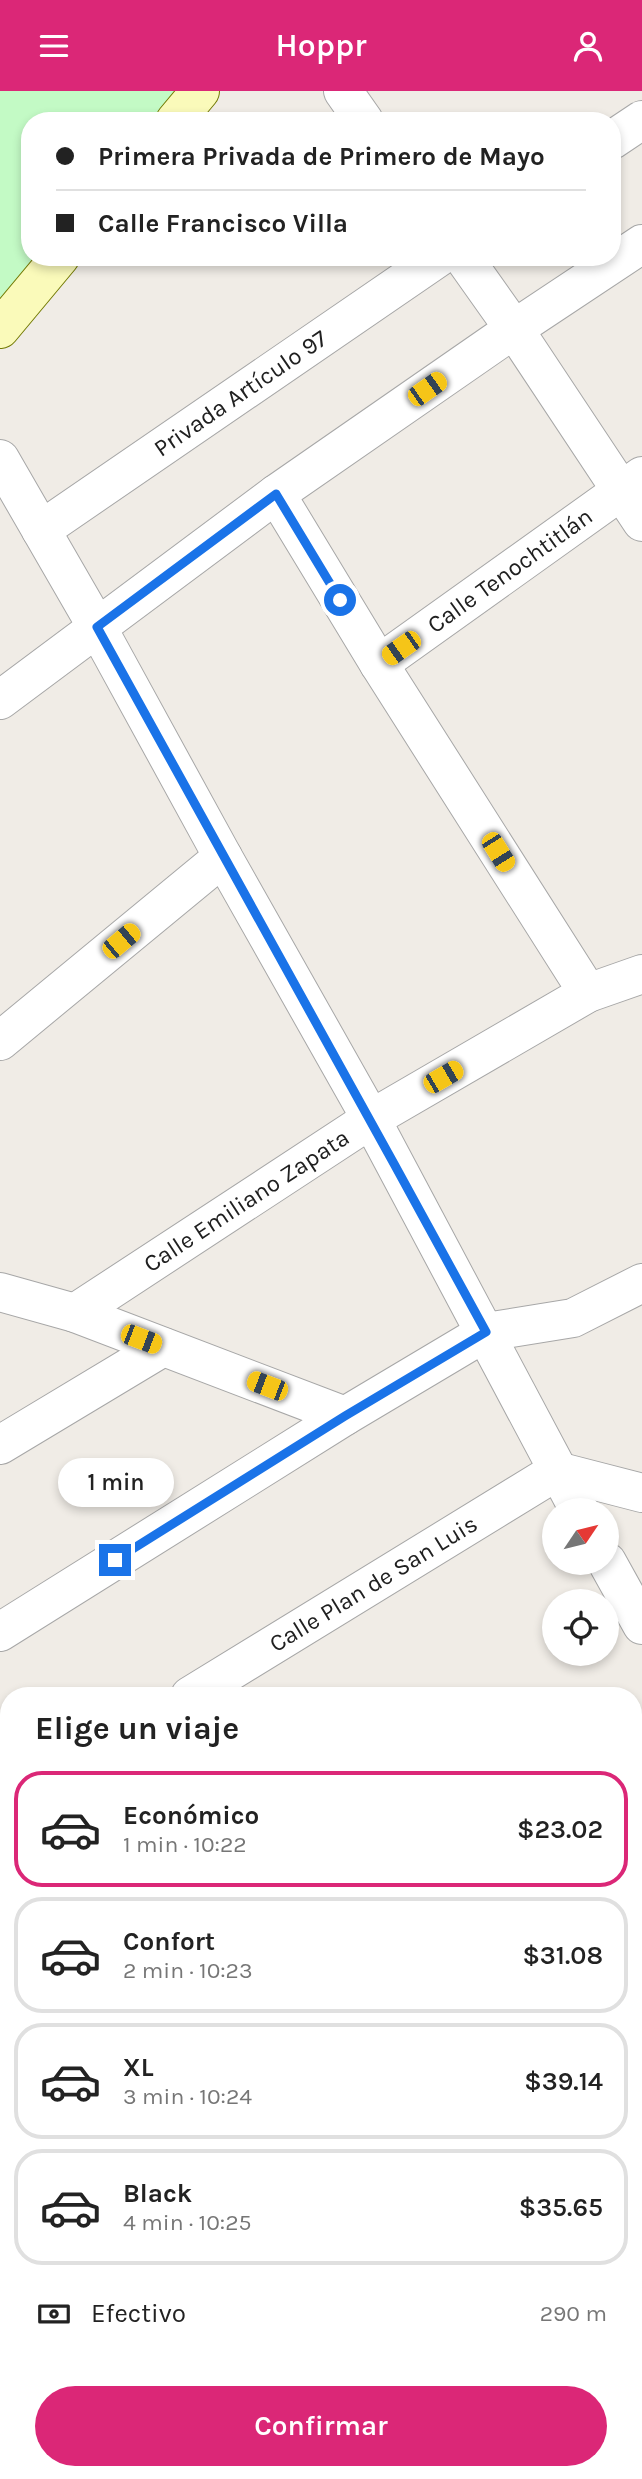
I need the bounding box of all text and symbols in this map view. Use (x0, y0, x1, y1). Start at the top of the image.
icon: menu (35, 27, 73, 65)
text: Hoppr (275, 27, 367, 64)
icon: person (569, 27, 607, 65)
text: Primera Privada de Primero de Mayo (98, 141, 545, 172)
text: Calle Francisco Villa (98, 208, 348, 239)
street label: Privada Artículo 97 (149, 324, 333, 462)
car (404, 368, 451, 410)
street label: Calle Tenochtitlán (422, 502, 598, 639)
route start (324, 584, 356, 616)
car (378, 627, 425, 669)
car (478, 829, 519, 875)
car (99, 919, 144, 963)
car (420, 1057, 467, 1097)
street label: Calle Emiliano Zapata (138, 1123, 354, 1278)
car (118, 1322, 165, 1356)
car (244, 1369, 291, 1403)
callout: 1 min (57, 1459, 173, 1507)
text: 1 min (87, 1469, 145, 1496)
north arrow (542, 1498, 620, 1575)
map controls (542, 1498, 619, 1666)
street label: Calle Plan de San Luis (264, 1509, 482, 1658)
route end (99, 1544, 131, 1576)
button: locate (542, 1589, 619, 1666)
text: Elige un viaje (35, 1710, 239, 1747)
icon: car (39, 1798, 102, 1861)
text: Económico (123, 1800, 259, 1831)
text: $23.02 (517, 1814, 603, 1845)
text: 1 min · 10:22 (123, 1831, 247, 1858)
icon: car (39, 1924, 102, 1987)
text: Confort (123, 1926, 215, 1957)
text: $31.08 (522, 1940, 603, 1971)
text: 2 min · 10:23 (123, 1957, 253, 1984)
icon: car (39, 2050, 102, 2113)
text: XL (123, 2052, 154, 2083)
text: $39.14 (524, 2066, 603, 2097)
text: 3 min · 10:24 (123, 2083, 252, 2110)
icon: car (39, 2176, 102, 2239)
text: Black (123, 2178, 192, 2209)
text: $35.65 (519, 2192, 603, 2223)
text: 4 min · 10:25 (123, 2209, 251, 2236)
icon: cash (35, 2295, 73, 2333)
text: Efectivo (91, 2298, 186, 2329)
text: 290 m (540, 2300, 607, 2327)
button: Confirmar (35, 2386, 607, 2466)

